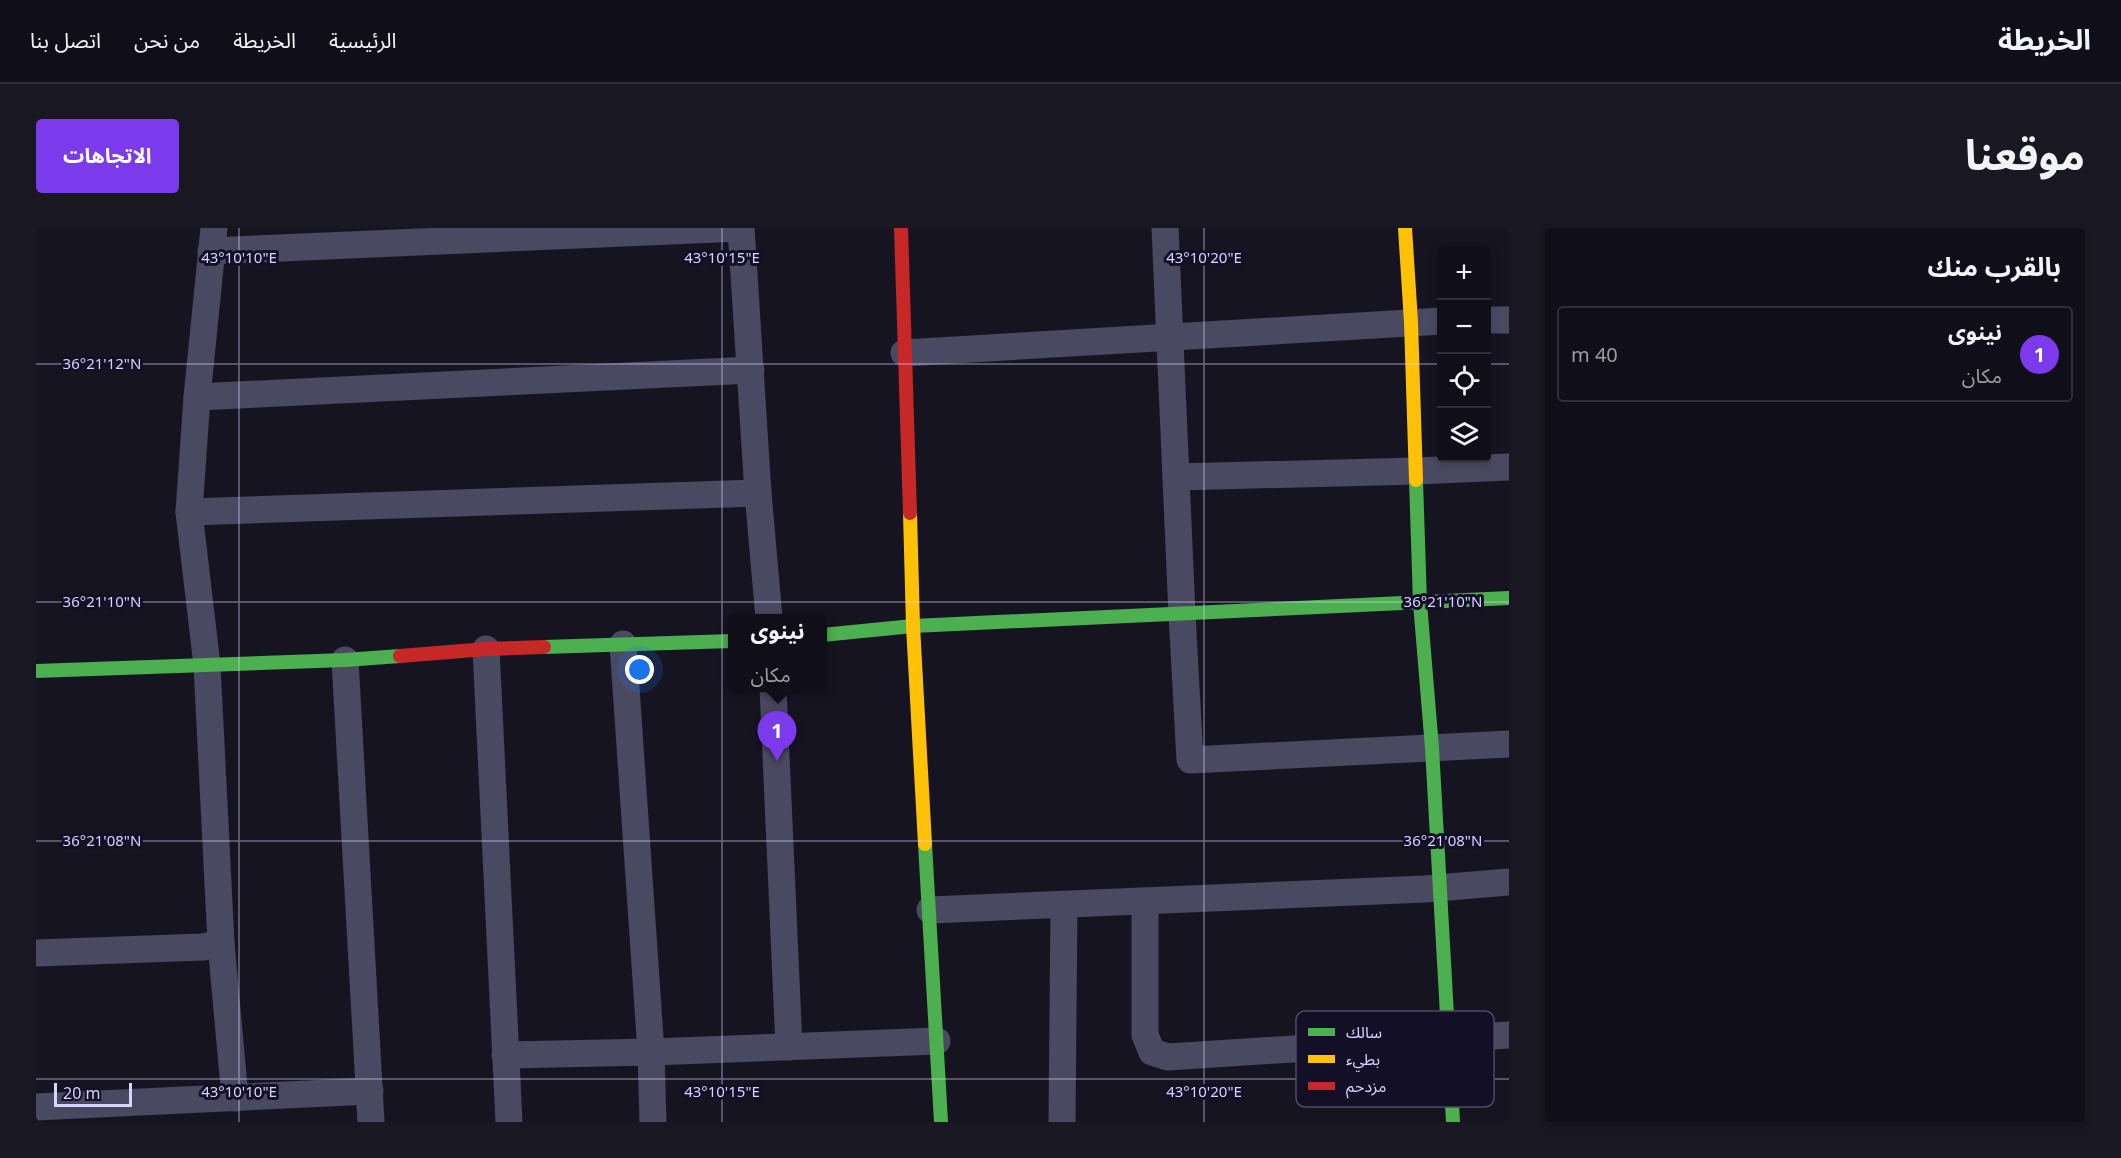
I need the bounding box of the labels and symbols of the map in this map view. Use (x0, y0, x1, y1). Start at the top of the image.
text: 43°10'10"E (201, 247, 277, 267)
text: 43°10'15"E (684, 247, 760, 267)
text: 43°10'20"E (1166, 247, 1242, 267)
text: 36°21'12"N (63, 353, 141, 373)
text: 36°21'10"N (63, 591, 141, 611)
text: 36°21'10"N (1404, 591, 1482, 611)
your location (625, 655, 654, 684)
pin: 1 (758, 712, 796, 761)
text: 36°21'08"N (63, 830, 141, 850)
text: 36°21'08"N (1404, 830, 1482, 850)
legend (1296, 1011, 1494, 1107)
text: سالك (1346, 1021, 1382, 1043)
text: بطيء (1346, 1048, 1380, 1072)
text: مزدحم (1346, 1075, 1386, 1099)
scale bar (54, 1080, 132, 1108)
text: 43°10'10"E (201, 1081, 277, 1101)
text: 43°10'15"E (684, 1081, 760, 1101)
text: 43°10'20"E (1166, 1081, 1242, 1101)

